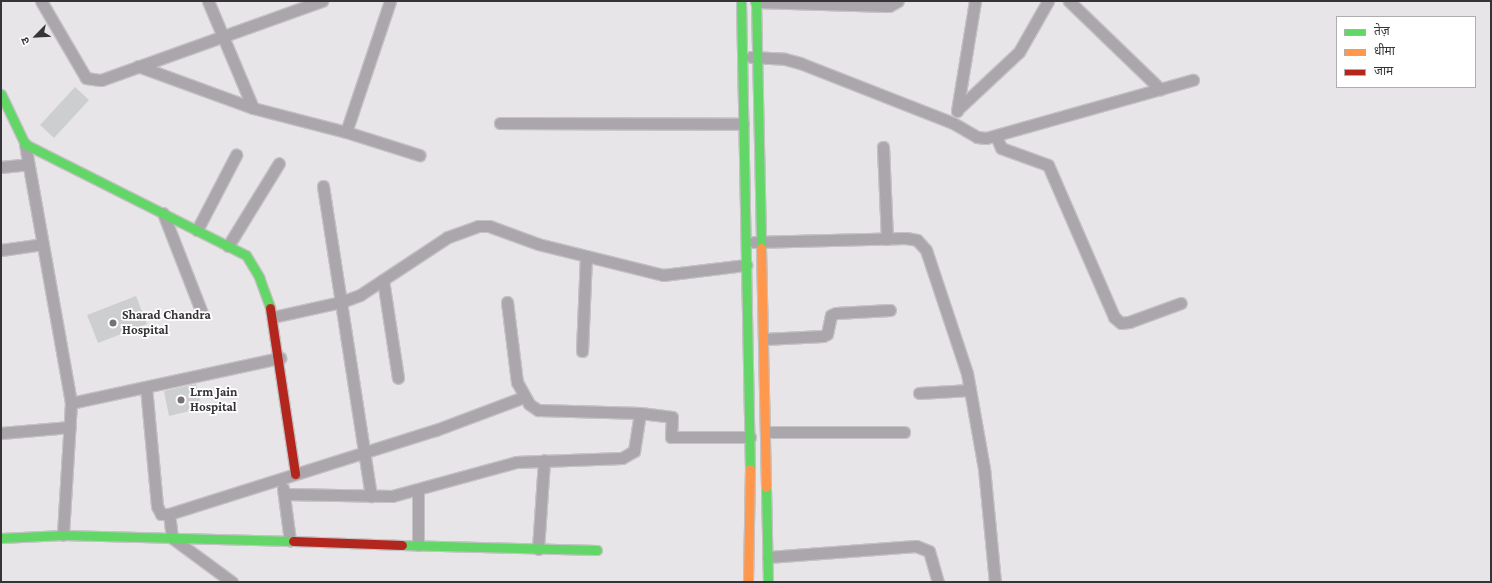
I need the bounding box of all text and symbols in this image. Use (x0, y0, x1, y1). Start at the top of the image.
north arrow (16, 16, 56, 56)
legend (1336, 16, 1476, 88)
text: तेज़ (1374, 24, 1390, 38)
text: उ (18, 35, 32, 46)
text: धीमा (1374, 44, 1395, 58)
text: जाम (1374, 64, 1393, 78)
place label: Sharad Chandra Hospital (122, 308, 211, 339)
marker: Sharad Chandra Hospital (107, 317, 119, 329)
place label: Lrm Jain Hospital (190, 385, 238, 416)
marker: Lrm Jain Hospital (175, 394, 187, 406)

